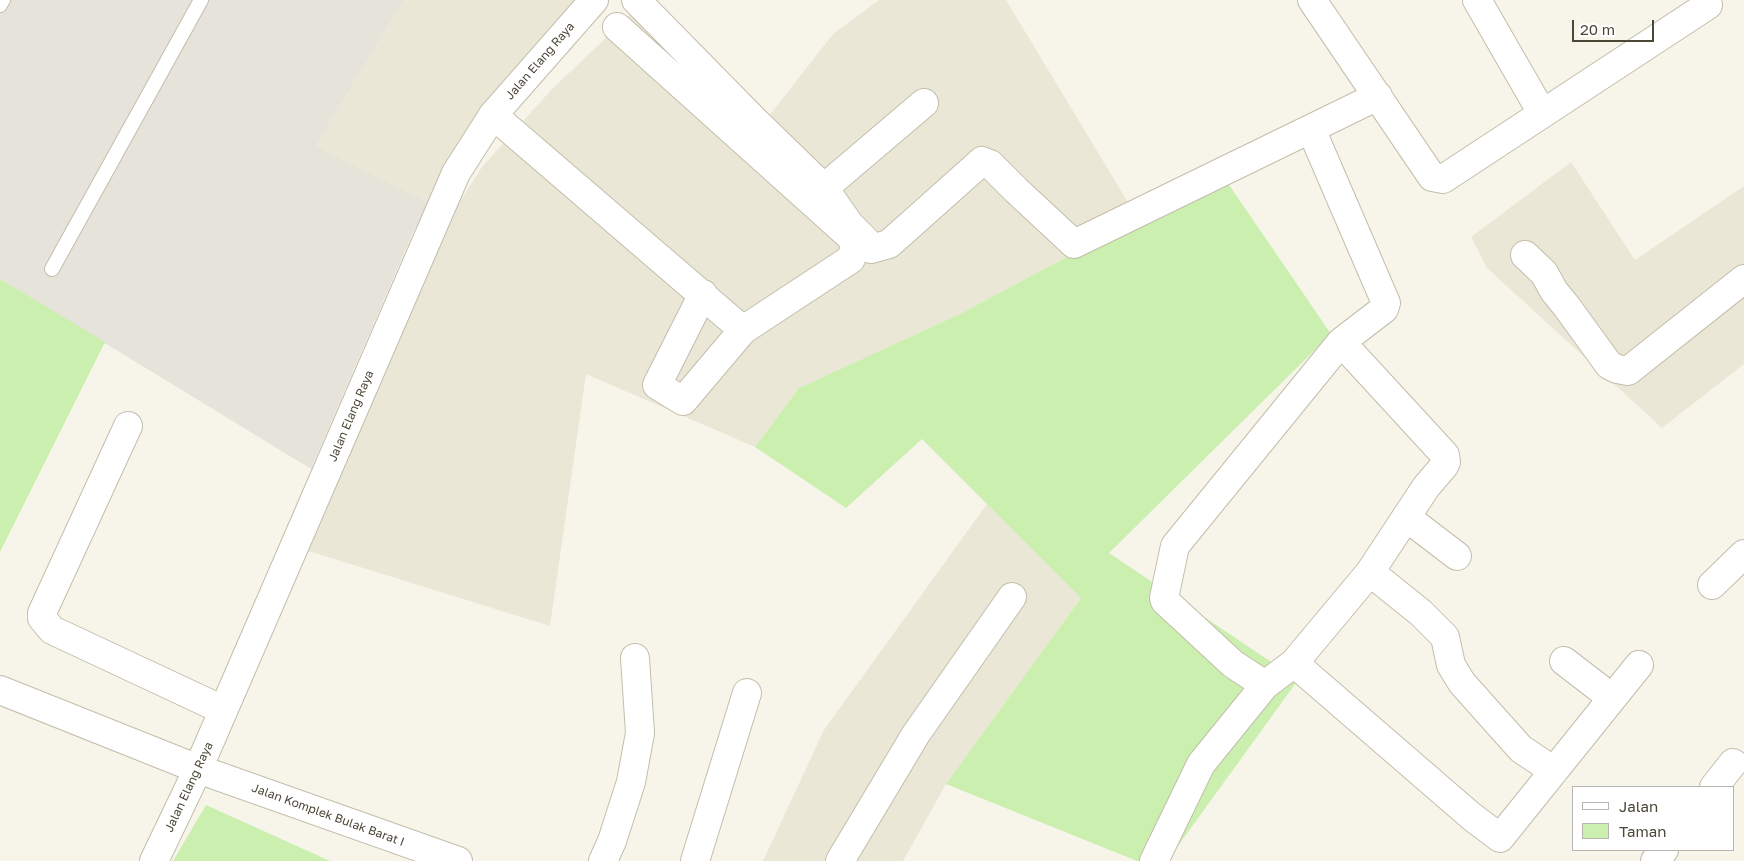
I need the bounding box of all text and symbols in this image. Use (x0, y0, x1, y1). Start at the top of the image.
scale bar (1574, 10, 1656, 42)
street label: Jalan Elang Raya (502, 19, 578, 103)
text: 20 m (1580, 20, 1615, 38)
street label: Jalan Elang Raya (325, 368, 377, 464)
street label: Jalan Elang Raya (162, 740, 216, 834)
street label: Jalan Komplek Bulak Barat I (250, 781, 406, 849)
legend (1572, 786, 1734, 851)
text: Jalan (1619, 797, 1658, 815)
text: Taman (1619, 822, 1666, 840)

